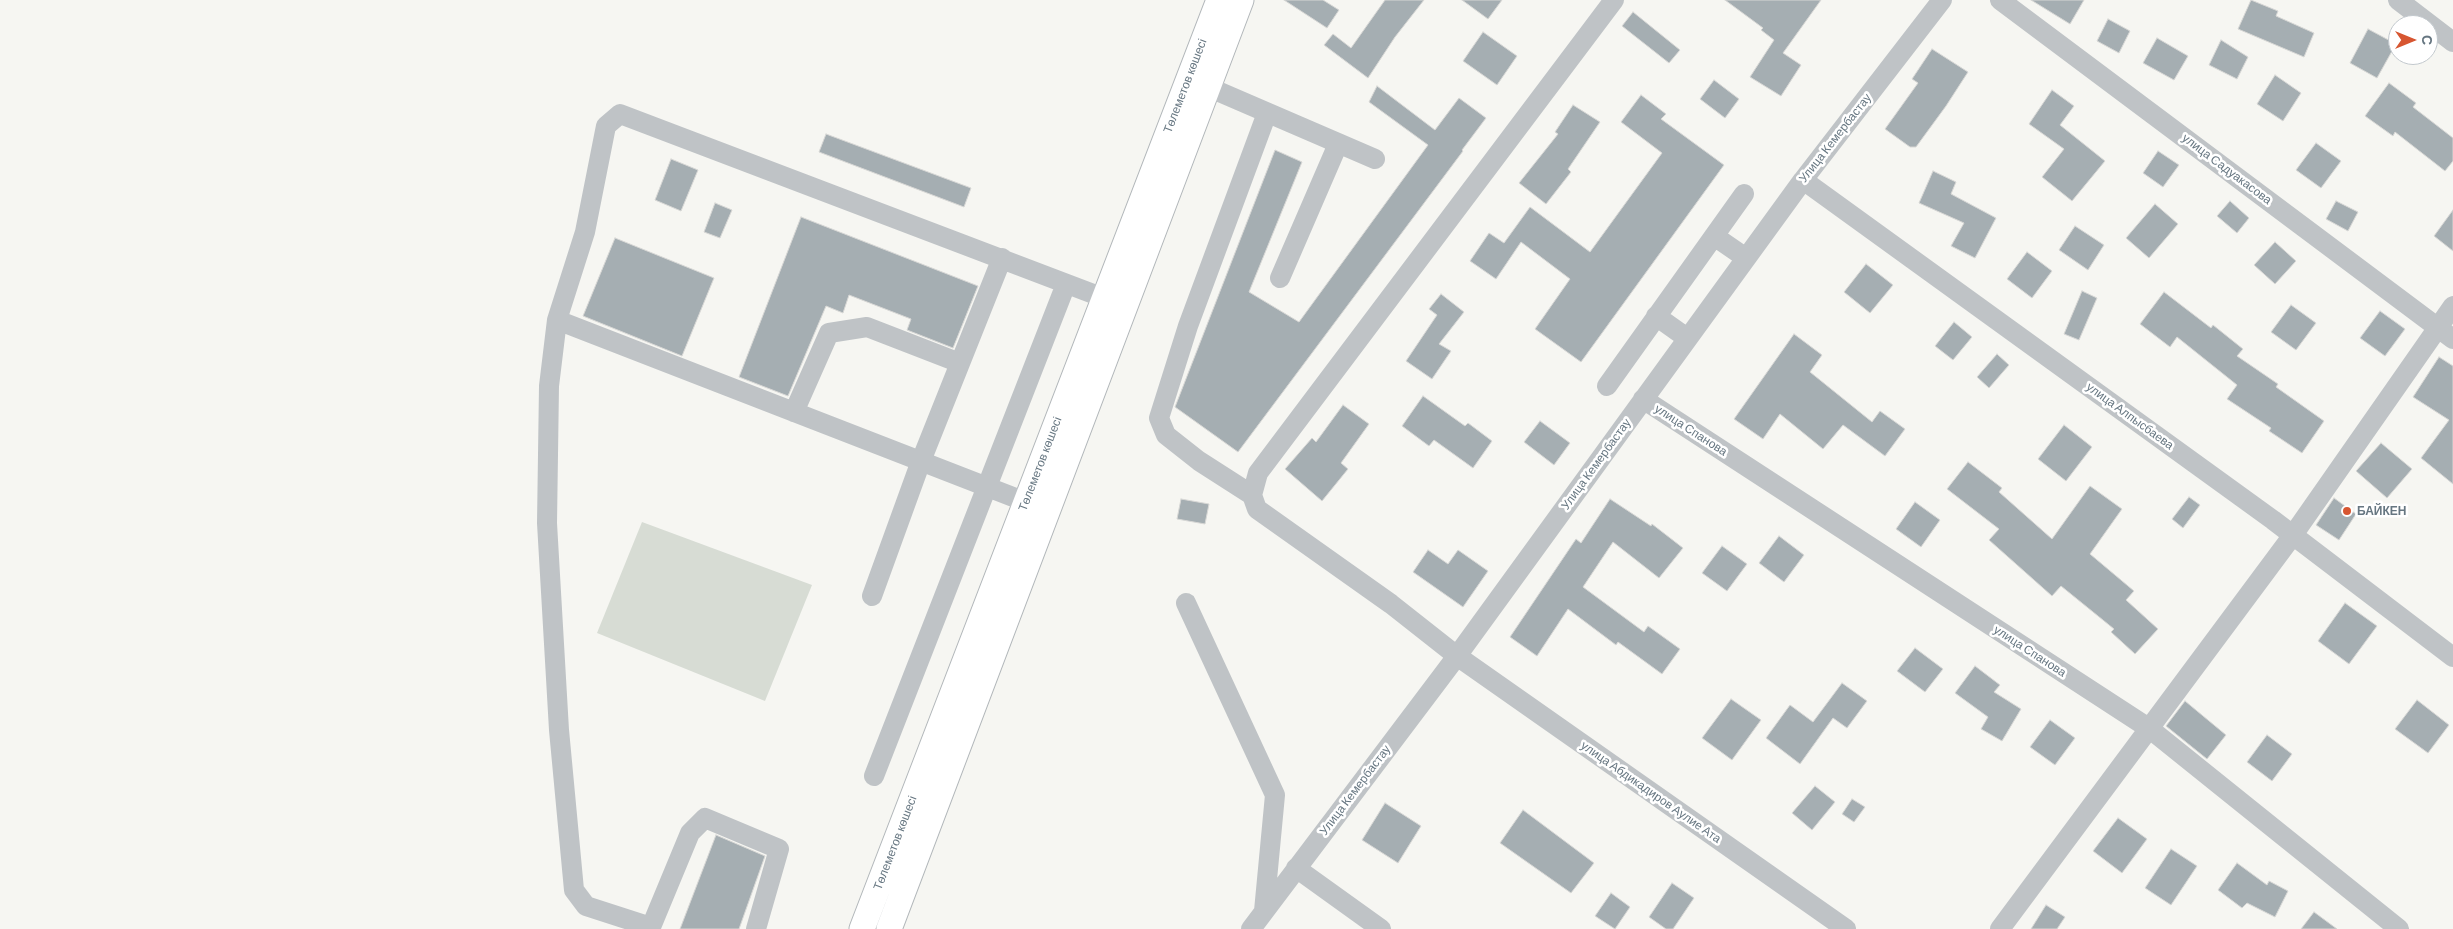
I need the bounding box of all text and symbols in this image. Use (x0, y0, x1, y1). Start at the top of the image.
north arrow (2388, 15, 2438, 65)
text: С (2419, 35, 2436, 45)
street label: Төлеметов көшесі (1160, 37, 1210, 135)
street label: Улица Кемербастау (1796, 91, 1874, 185)
street label: улица Садуакасова (2179, 131, 2275, 207)
street label: улица Алпысбаева (2084, 379, 2176, 453)
street label: улица Спанова (1652, 401, 1730, 459)
street label: Төлеметов көшесі (1015, 415, 1065, 513)
street label: Улица Кемербастау (1558, 416, 1634, 512)
place label: БАЙКЕН (2357, 504, 2406, 518)
marker: БАЙКЕН (2341, 505, 2353, 517)
street label: улица Спанова (1991, 622, 2069, 680)
street label: улица Абдикадиров Аулие Ата (1578, 738, 1724, 846)
street label: Улица Кемербастау (1316, 742, 1394, 838)
street label: Төлеметов көшесі (870, 794, 920, 892)

